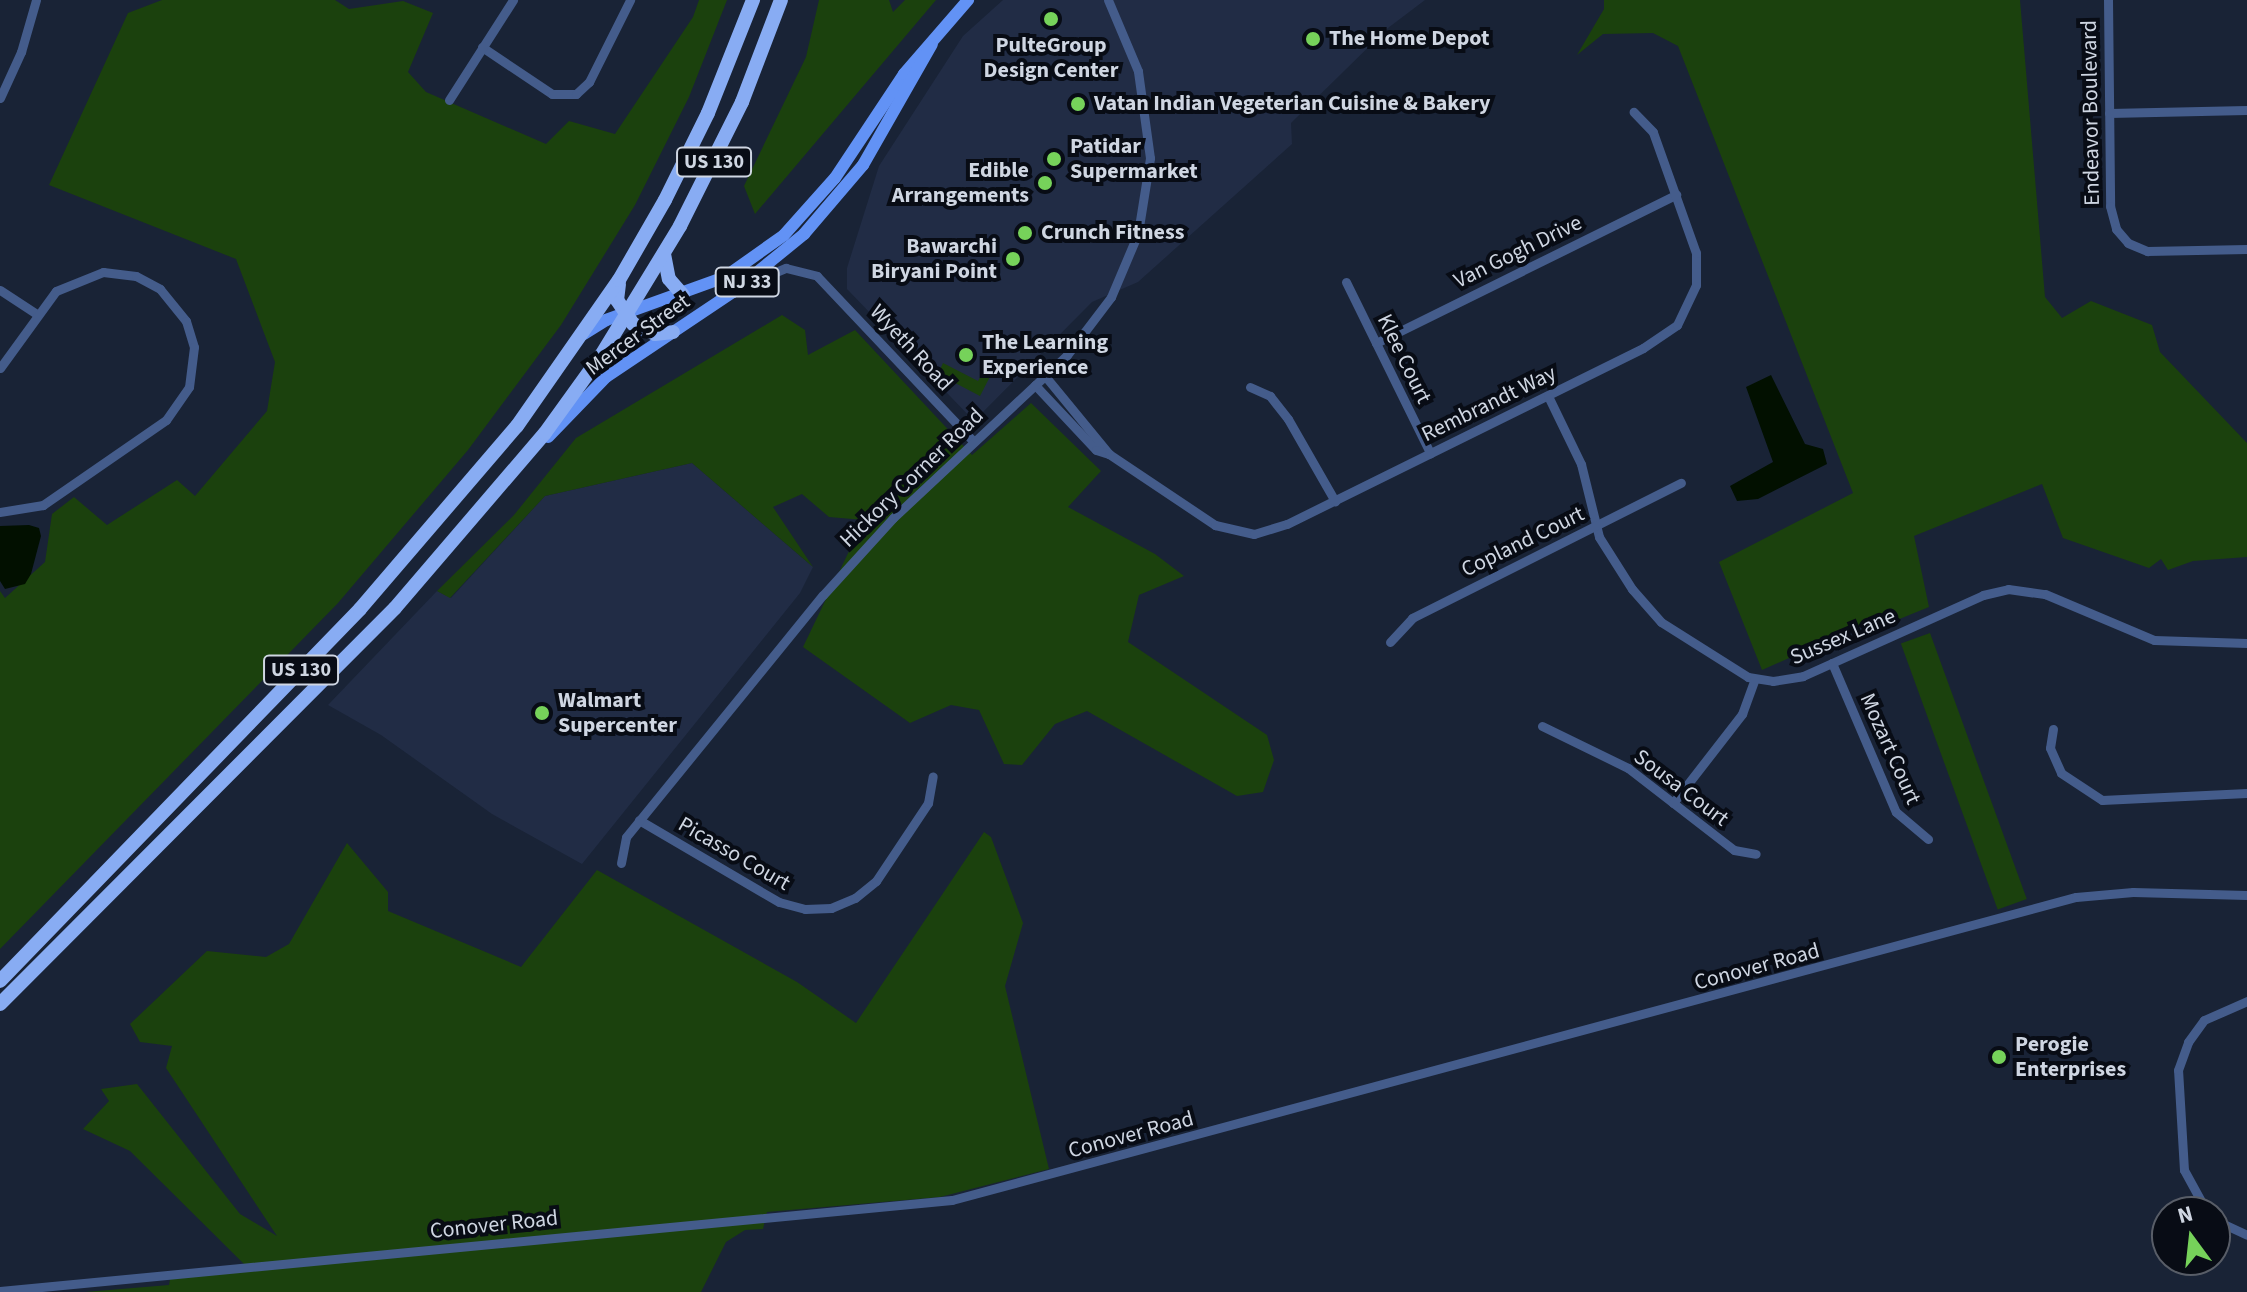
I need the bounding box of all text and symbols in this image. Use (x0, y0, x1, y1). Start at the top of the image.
marker: PulteGroup Design Center (1042, 10, 1060, 28)
street label: Endeavor Boulevard (2076, 20, 2106, 206)
place label: The Home Depot (1329, 26, 1489, 52)
marker: The Home Depot (1304, 30, 1322, 48)
place label: PulteGroup Design Center (984, 32, 1118, 84)
place label: Vatan Indian Vegeterian Cuisine & Bakery (1094, 91, 1491, 117)
marker: Vatan Indian Vegeterian Cuisine & Bakery (1069, 95, 1087, 113)
place label: Patidar Supermarket (1070, 133, 1198, 184)
road number: US 130 (676, 146, 752, 178)
marker: Patidar Supermarket (1045, 150, 1063, 168)
place label: Edible Arrangements (892, 157, 1029, 208)
marker: Edible Arrangements (1036, 174, 1054, 192)
street label: Van Gogh Drive (1450, 210, 1586, 294)
place label: Crunch Fitness (1041, 220, 1184, 246)
marker: Crunch Fitness (1016, 224, 1034, 242)
place label: Bawarchi Biryani Point (871, 233, 997, 284)
marker: Bawarchi Biryani Point (1004, 250, 1022, 268)
road number: NJ 33 (713, 266, 781, 298)
street label: Mercer Street (581, 288, 695, 382)
street label: Wyeth Road (864, 299, 958, 397)
street label: Klee Court (1371, 310, 1437, 408)
place label: The Learning Experience (982, 329, 1108, 380)
marker: The Learning Experience (957, 346, 975, 364)
street label: Rembrandt Way (1418, 360, 1560, 448)
street label: Hickory Corner Road (835, 403, 989, 553)
street label: Copland Court (1457, 501, 1589, 583)
street label: Sussex Lane (1786, 603, 1900, 671)
road number: US 130 (263, 654, 339, 686)
place label: Walmart Supercenter (558, 687, 677, 738)
street label: Mozart Court (1854, 689, 1926, 809)
marker: Walmart Supercenter (533, 704, 551, 722)
street label: Sousa Court (1628, 744, 1734, 832)
street label: Picasso Court (673, 811, 795, 897)
street label: Conover Road (1691, 938, 1823, 996)
place label: Perogie Enterprises (2015, 1031, 2126, 1082)
marker: Perogie Enterprises (1990, 1048, 2008, 1066)
street label: Conover Road (1065, 1106, 1197, 1164)
north arrow (2151, 1196, 2231, 1276)
text: N (2174, 1197, 2197, 1232)
street label: Conover Road (429, 1205, 559, 1245)

